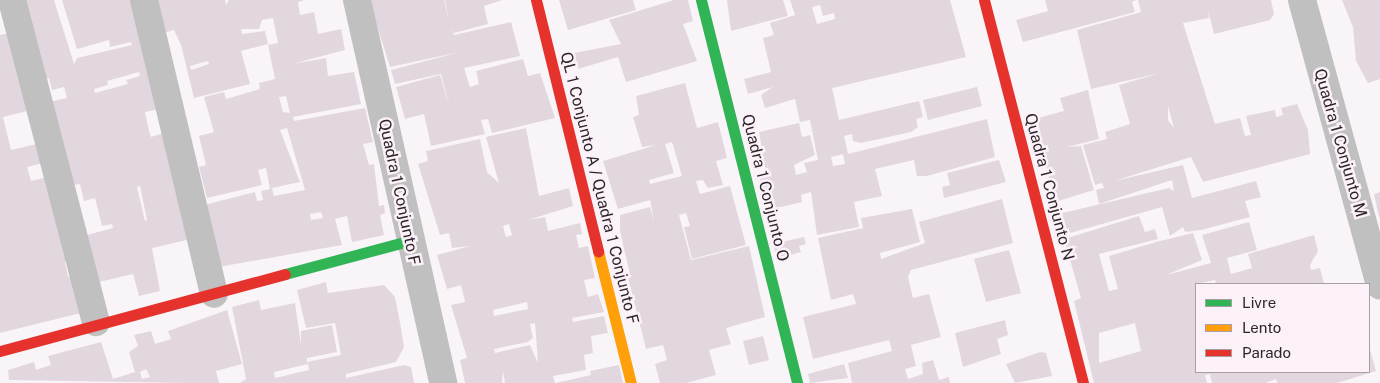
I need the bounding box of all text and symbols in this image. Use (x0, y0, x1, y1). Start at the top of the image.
street label: QL 1 Conjunto A / Quadra 1 Conjunto F (556, 50, 642, 326)
street label: Quadra 1 Conjunto M (1310, 66, 1370, 220)
street label: Quadra 1 Conjunto N (1020, 111, 1078, 263)
street label: Quadra 1 Conjunto O (737, 112, 793, 264)
street label: Quadra 1 Conjunto F (374, 117, 424, 267)
legend (1195, 283, 1370, 373)
text: Livre (1242, 294, 1276, 311)
text: Lento (1242, 319, 1281, 336)
text: Parado (1242, 344, 1291, 361)

